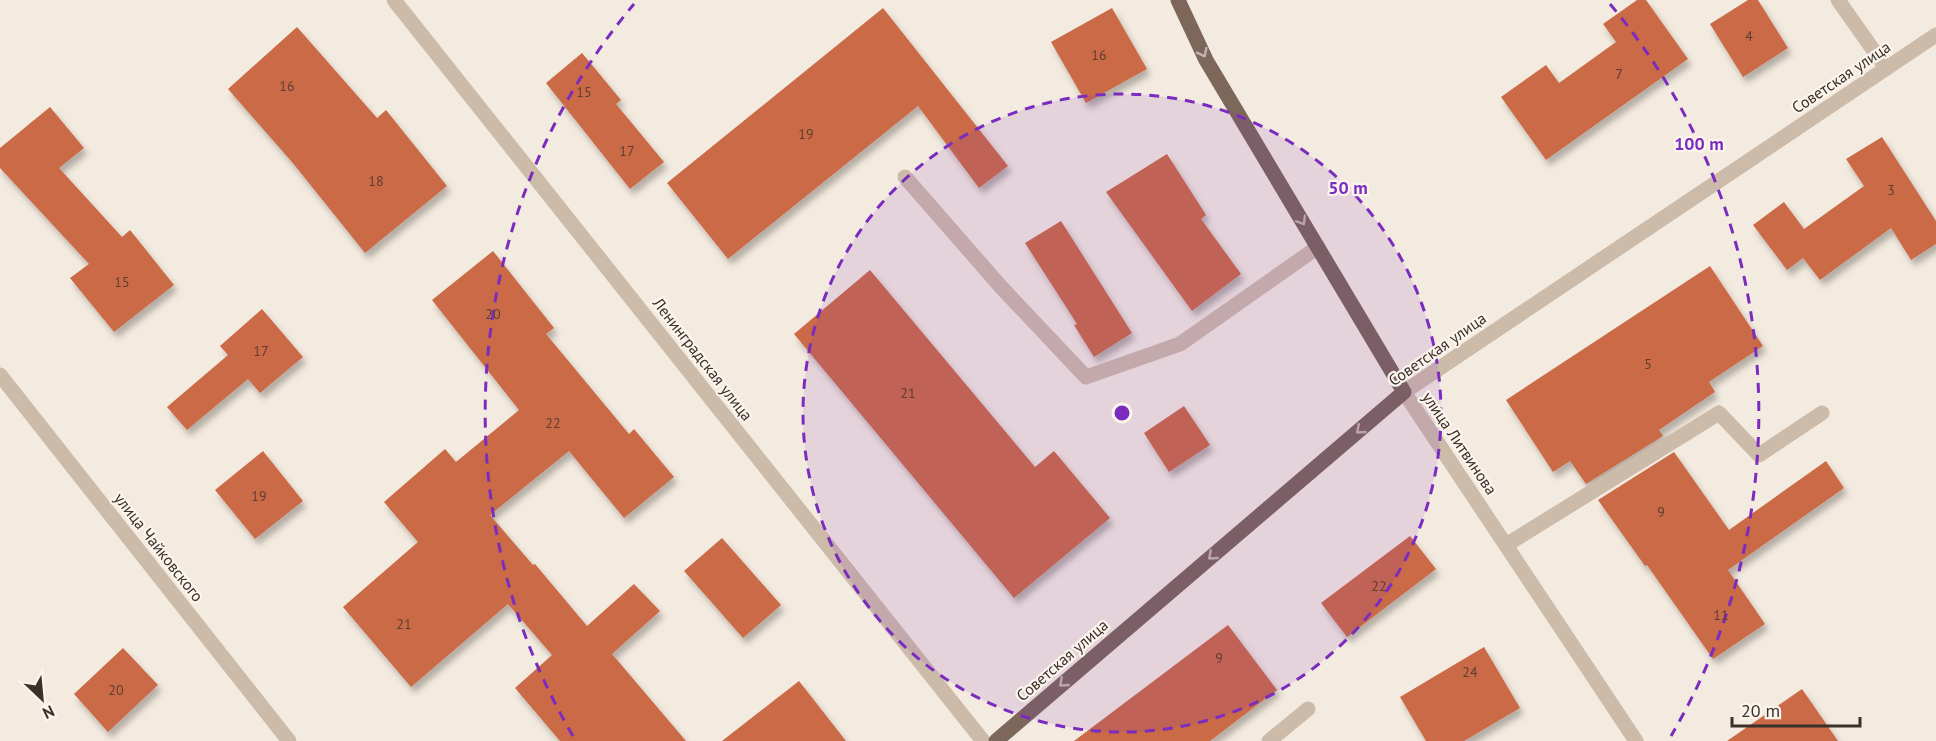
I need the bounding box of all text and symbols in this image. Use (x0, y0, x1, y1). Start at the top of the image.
house number: 4 (1745, 27, 1753, 45)
street label: Советская улица (1788, 37, 1894, 117)
house number: 16 (1091, 46, 1107, 64)
one-way arrow (1196, 46, 1207, 57)
house number: 7 (1615, 65, 1623, 83)
house number: 16 (279, 77, 295, 95)
house number: 15 (576, 83, 592, 101)
house number: 19 (798, 125, 814, 143)
text: 100 m (1674, 132, 1724, 155)
house number: 17 (619, 142, 635, 160)
house number: 18 (368, 172, 384, 190)
text: 50 m (1328, 176, 1368, 199)
house number: 3 (1887, 181, 1895, 199)
one-way arrow (1295, 215, 1306, 225)
house number: 15 (114, 273, 130, 291)
street label: Ленинградская улица (648, 293, 757, 425)
house number: 20 (485, 305, 501, 323)
street label: Советская улица (1384, 308, 1490, 390)
house number: 17 (253, 342, 269, 360)
house number: 5 (1644, 355, 1652, 373)
house number: 21 (900, 384, 916, 402)
street label: улица Литвинова (1418, 388, 1502, 498)
centre of rings (1112, 403, 1132, 423)
house number: 22 (545, 414, 561, 432)
one-way arrow (1356, 422, 1367, 433)
house number: 19 (251, 487, 267, 505)
street label: улица Чайковского (110, 488, 208, 606)
house number: 9 (1657, 503, 1665, 521)
one-way arrow (1207, 549, 1218, 560)
house number: 22 (1371, 577, 1387, 595)
house number: 11 (1713, 606, 1729, 624)
house number: 21 (396, 615, 412, 633)
street label: Советская улица (1012, 615, 1112, 705)
house number: 9 (1215, 649, 1223, 667)
house number: 24 (1462, 663, 1478, 681)
north arrow (12, 669, 72, 729)
one-way arrow (1059, 676, 1070, 687)
house number: 20 (108, 681, 124, 699)
scale bar (1732, 690, 1860, 728)
text: 20 m (1741, 699, 1780, 722)
text: N (39, 701, 58, 724)

